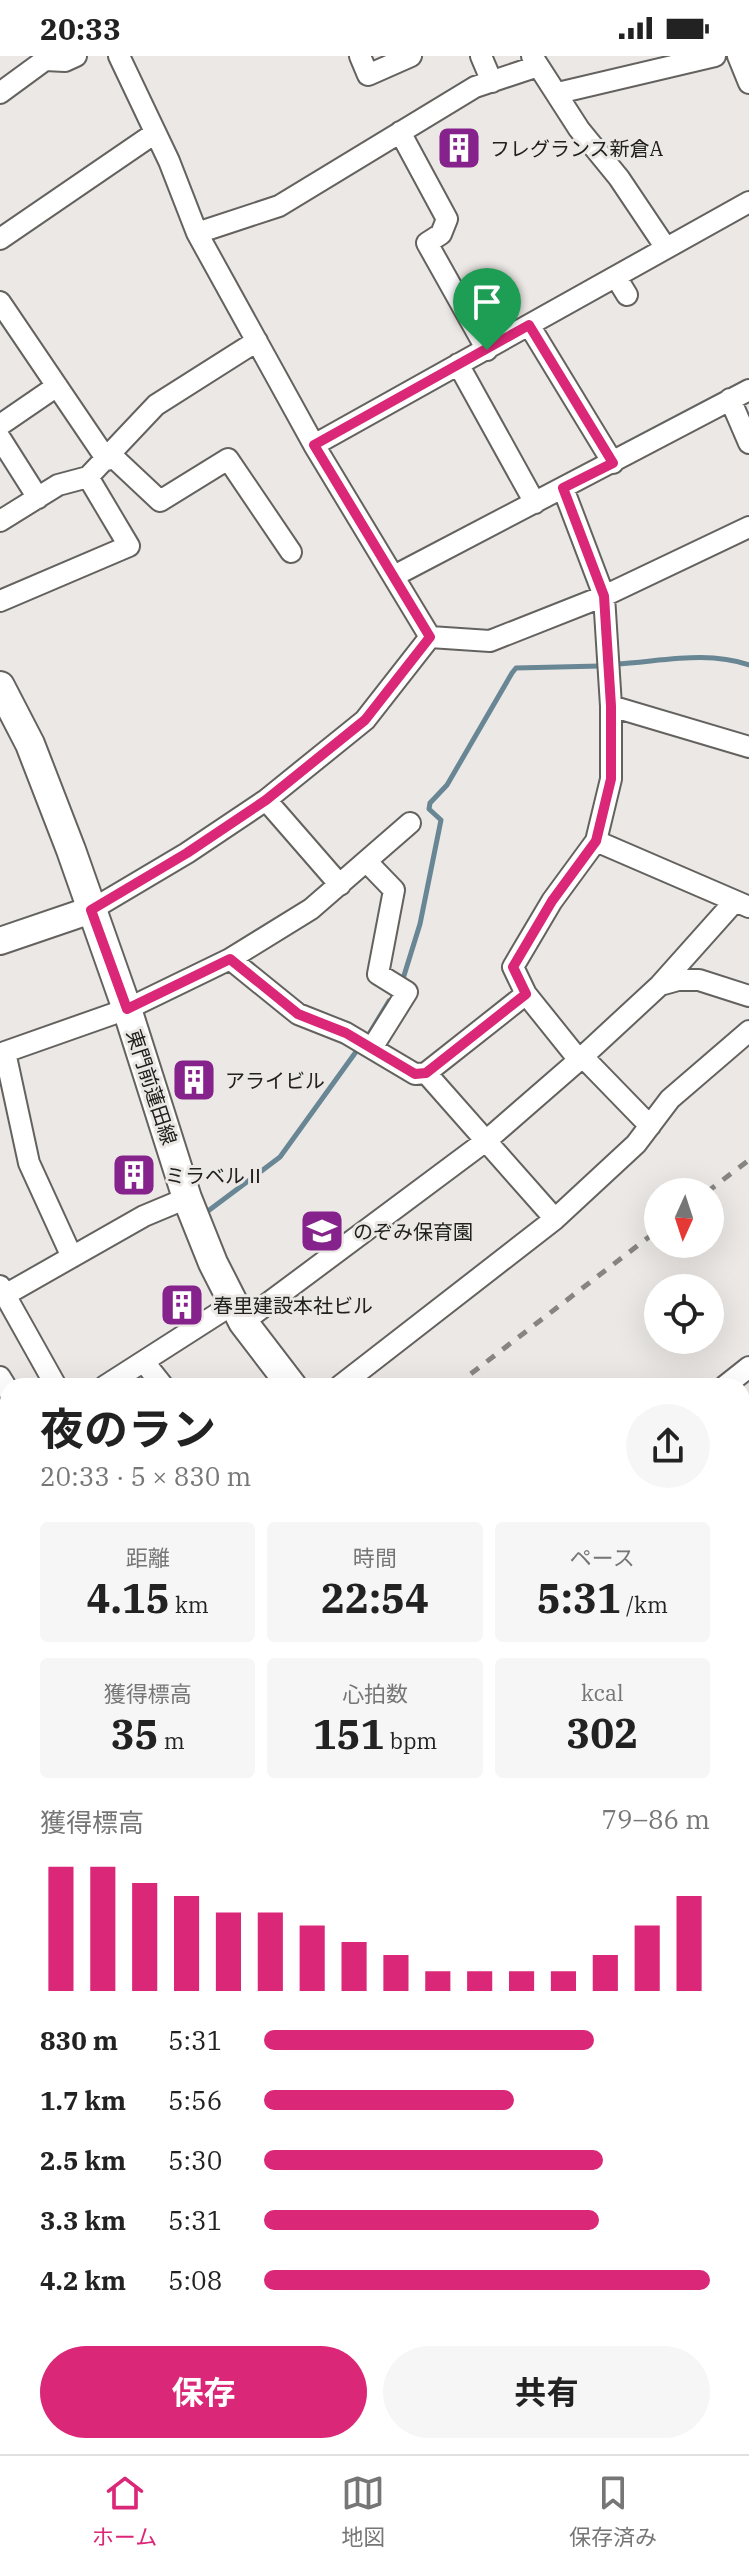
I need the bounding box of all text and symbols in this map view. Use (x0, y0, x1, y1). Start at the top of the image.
text: 20:33 (40, 9, 121, 48)
building icon: フレグランス新倉A (435, 124, 483, 172)
place label: フレグランス新倉A (490, 135, 664, 162)
pin (453, 268, 521, 350)
icon: arrive (465, 280, 509, 324)
street label: 東門前蓮田線 (121, 1026, 183, 1148)
building icon: アライビル (170, 1056, 218, 1104)
place label: アライビル (225, 1067, 325, 1094)
building icon: ミラベルⅡ (110, 1151, 158, 1199)
place label: ミラベルⅡ (165, 1162, 265, 1189)
north arrow (644, 1178, 724, 1258)
map controls (644, 1178, 724, 1354)
school or university icon: のぞみ保育園 (298, 1207, 346, 1255)
place label: のぞみ保育園 (353, 1218, 473, 1245)
button: locate (644, 1274, 724, 1354)
building icon: 春里建設本社ビル (158, 1281, 206, 1329)
place label: 春里建設本社ビル (213, 1292, 373, 1319)
text: 夜のラン (40, 1400, 216, 1457)
button: share (626, 1404, 710, 1488)
text: 20:33 · 5 × 830 m (40, 1459, 251, 1493)
text: 距離 (126, 1543, 170, 1572)
text: 時間 (353, 1543, 397, 1572)
text: ペース (570, 1543, 635, 1572)
text: 4.15 (87, 1572, 170, 1624)
text: 22:54 (321, 1572, 429, 1624)
text: 5:31 (537, 1572, 621, 1624)
text: km (170, 1590, 209, 1619)
text: /km (621, 1590, 668, 1619)
text: kcal (581, 1678, 624, 1707)
text: 獲得標高 (104, 1679, 192, 1708)
text: 心拍数 (342, 1679, 408, 1708)
text: 302 (566, 1707, 638, 1759)
text: 35 (111, 1708, 159, 1760)
text: 151 (313, 1708, 385, 1760)
text: m (159, 1726, 185, 1755)
text: bpm (385, 1726, 437, 1755)
text: 79–86 m (602, 1802, 710, 1836)
text: 獲得標高 (40, 1805, 144, 1839)
text: 830 m (40, 2023, 118, 2057)
text: 5:31 (168, 2023, 222, 2057)
text: 1.7 km (40, 2083, 126, 2117)
text: 5:56 (168, 2083, 222, 2117)
text: 2.5 km (40, 2143, 126, 2177)
text: 5:30 (168, 2143, 222, 2177)
text: 3.3 km (40, 2203, 126, 2237)
text: 5:31 (168, 2203, 222, 2237)
text: 4.2 km (40, 2263, 126, 2297)
text: 5:08 (168, 2263, 222, 2297)
button: 保存 (40, 2346, 367, 2438)
button: 共有 (383, 2346, 710, 2438)
tab: ホーム (92, 2471, 157, 2551)
tab: 地図 (341, 2471, 385, 2551)
tab: 保存済み (569, 2471, 657, 2551)

